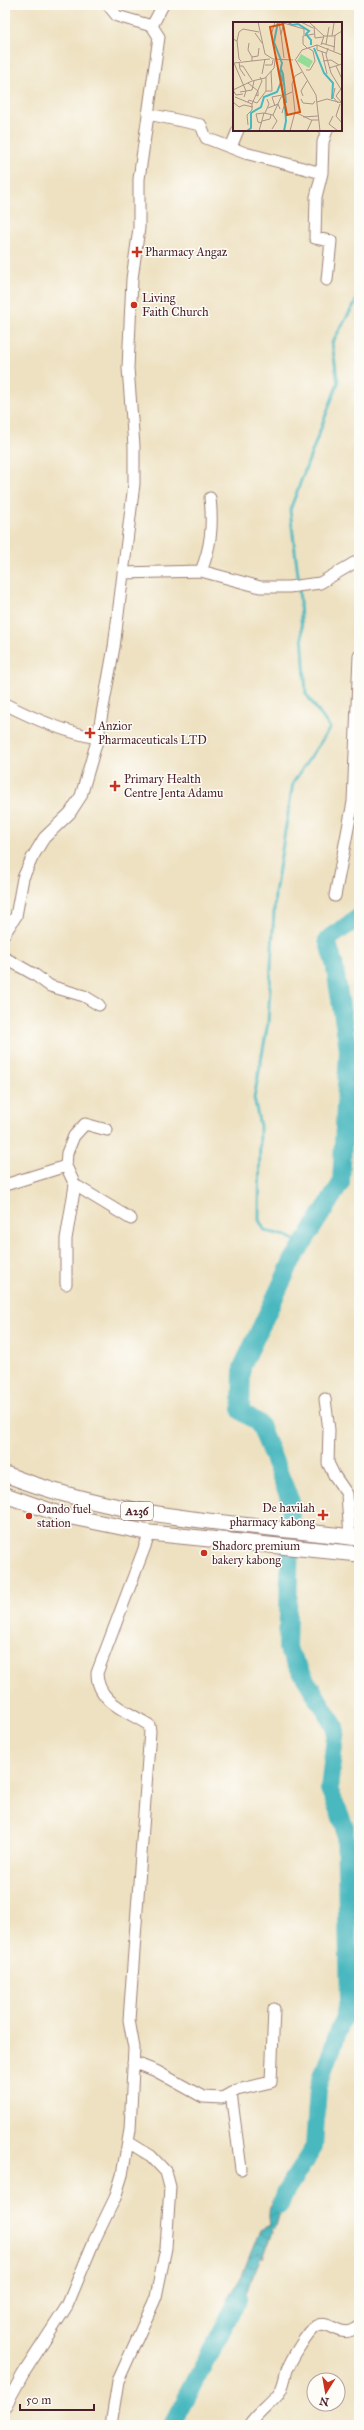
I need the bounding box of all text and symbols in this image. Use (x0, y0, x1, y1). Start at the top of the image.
inset map (233, 22, 342, 131)
place label: Pharmacy Angaz (145, 245, 228, 260)
marker: Pharmacy Angaz (132, 247, 142, 257)
place label: Living Faith Church (142, 291, 209, 319)
marker: Living Faith Church (129, 300, 139, 310)
place label: Anzior Pharmaceuticals LTD (97, 719, 207, 747)
marker: Anzior Pharmaceuticals LTD (85, 728, 95, 738)
place label: Primary Health Centre Jenta Adamu (124, 772, 224, 801)
marker: Primary Health Centre Jenta Adamu (109, 780, 121, 792)
place label: De havilah pharmacy kabong (229, 1501, 315, 1530)
place label: Oando fuel station (37, 1502, 92, 1530)
road number: A236 (121, 1502, 153, 1520)
marker: De havilah pharmacy kabong (318, 1510, 328, 1520)
marker: Oando fuel station (24, 1511, 34, 1521)
place label: Shadorc premium bakery kabong (212, 1539, 300, 1568)
marker: Shadorc premium bakery kabong (199, 1548, 209, 1558)
north arrow (306, 2372, 346, 2412)
scale bar (20, 2386, 94, 2412)
text: 50 m (26, 2393, 51, 2407)
text: N (318, 2394, 330, 2409)

